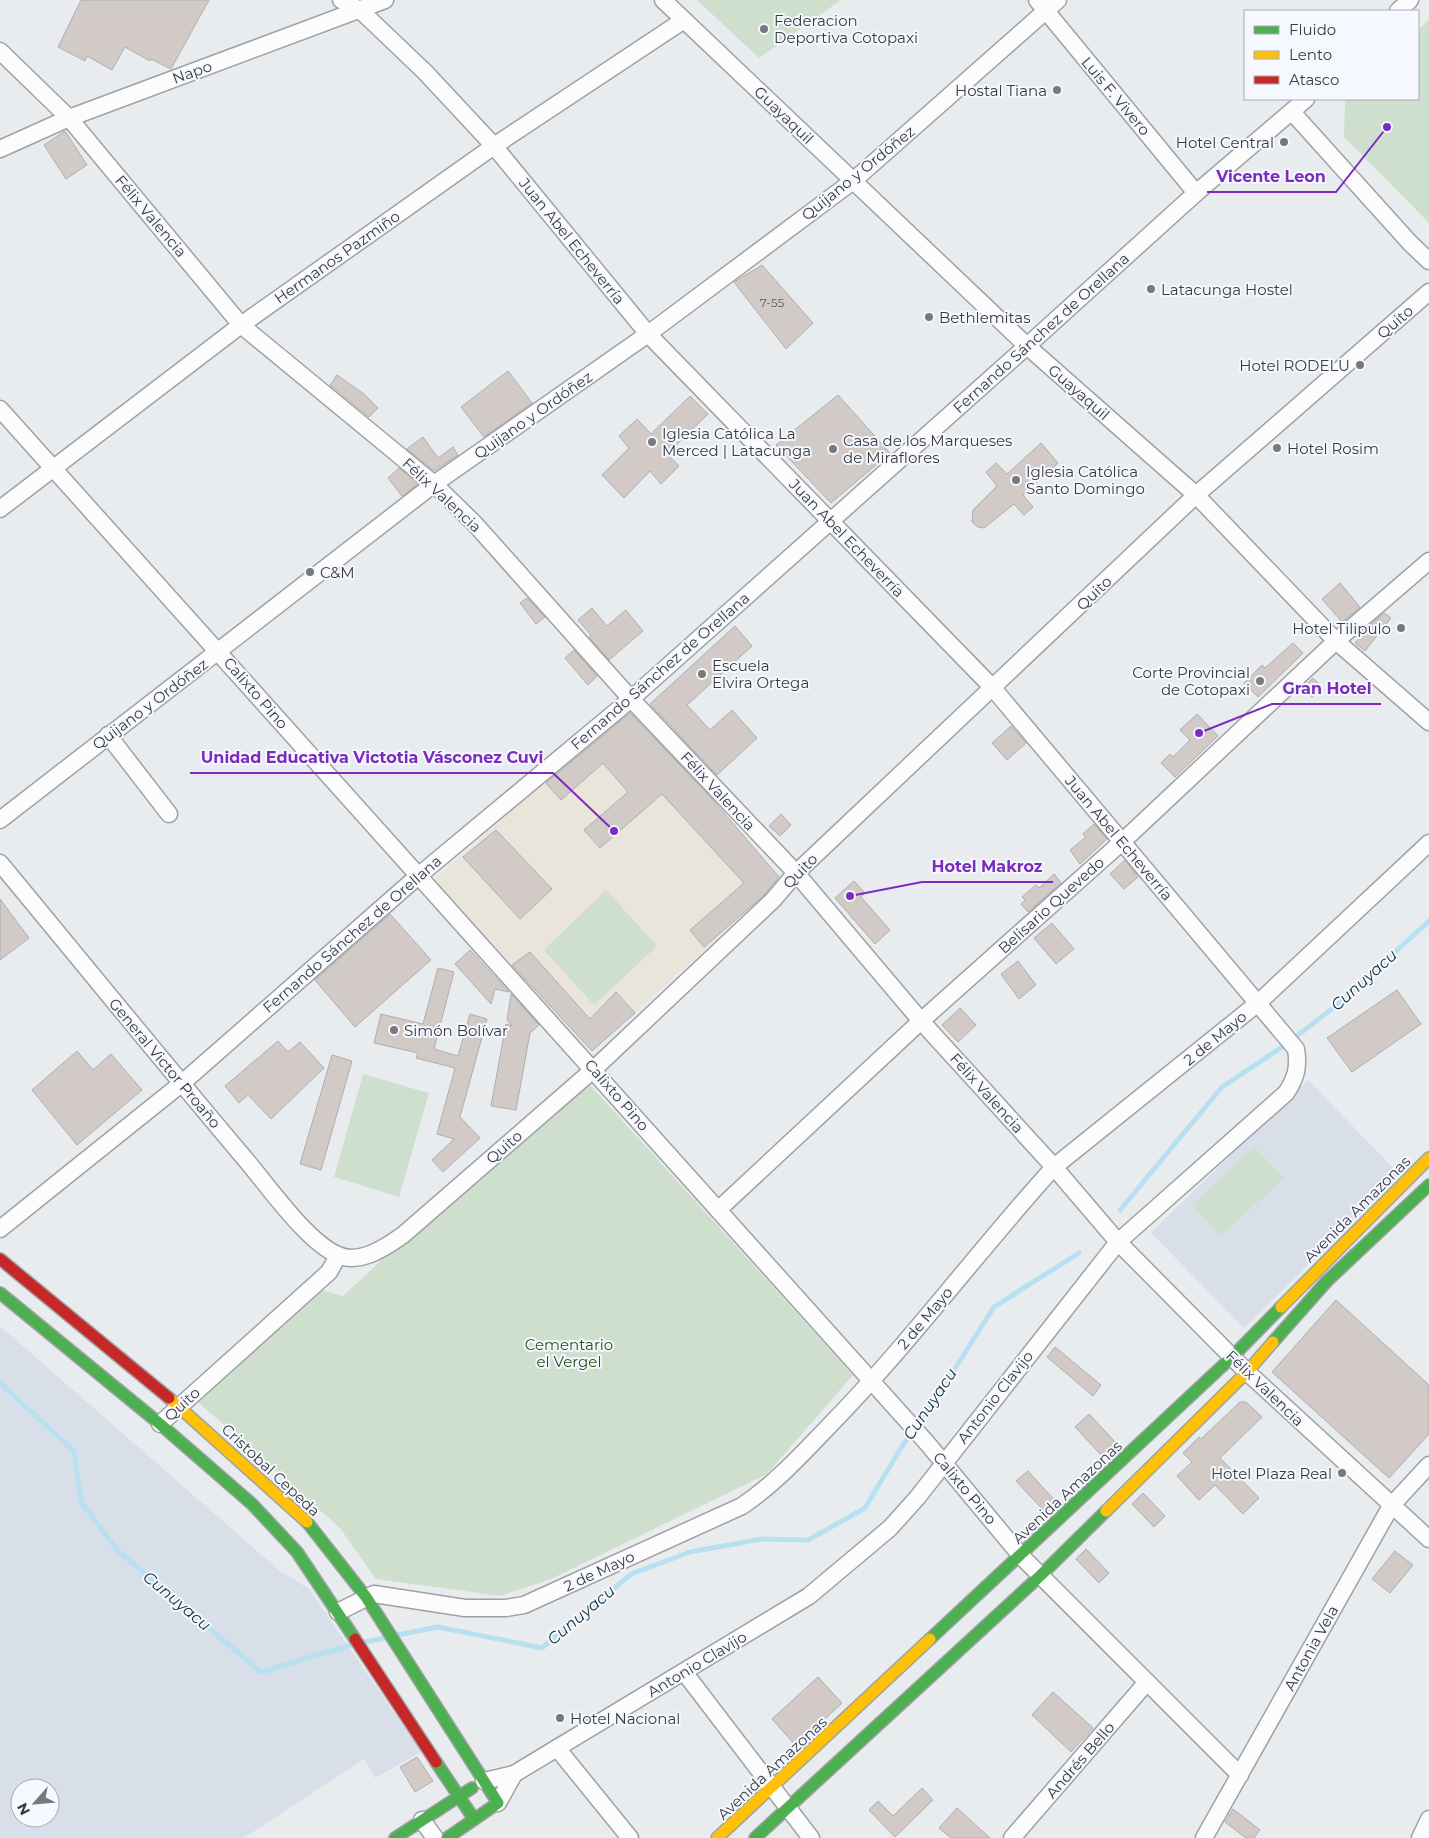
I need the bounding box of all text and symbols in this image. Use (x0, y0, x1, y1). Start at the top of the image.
legend (1244, 10, 1419, 100)
place label: Federacion Deportiva Cotopaxi (774, 11, 918, 47)
text: Fluido (1289, 20, 1336, 39)
marker: Federacion Deportiva Cotopaxi (758, 23, 770, 35)
text: Lento (1289, 45, 1332, 64)
street label: Luis F. Vivero (1078, 53, 1154, 139)
street label: Napo (170, 56, 214, 88)
text: Atasco (1289, 70, 1339, 89)
place label: Hostal Tiana (955, 81, 1047, 100)
street label: Guayaquil (750, 82, 818, 148)
marker: Hostal Tiana (1051, 84, 1063, 96)
street label: Quijano y Ordóñez (798, 121, 919, 224)
place label: Hotel Central (1176, 133, 1274, 152)
marker: Hotel Central (1278, 136, 1290, 148)
callout: Vicente Leon (1207, 161, 1336, 192)
text: Vicente Leon (1215, 167, 1326, 186)
street label: Félix Valencia (111, 171, 191, 261)
street label: Juan Abel Echeverría (514, 173, 629, 308)
street label: Hermanos Pazmiño (270, 206, 404, 308)
street label: Fernando Sánchez de Orellana (949, 249, 1133, 417)
place label: Latacunga Hostel (1161, 280, 1293, 299)
marker: Latacunga Hostel (1145, 283, 1157, 295)
house number: 7-55 (760, 295, 784, 310)
street label: Quito (1373, 301, 1417, 343)
place label: Bethlemitas (939, 308, 1030, 327)
marker: Bethlemitas (923, 311, 935, 323)
place label: Hotel RODELU (1239, 356, 1350, 375)
marker: Hotel RODELU (1354, 359, 1366, 371)
street label: Guayaquil (1044, 360, 1114, 424)
street label: Quijano y Ordóñez (470, 367, 596, 463)
place label: Iglesia Católica La Merced | Latacunga (662, 424, 811, 460)
place label: Casa de los Marqueses de Miraflores (843, 431, 1012, 467)
marker: Iglesia Católica La Merced | Latacunga (646, 436, 658, 448)
place label: Hotel Rosim (1287, 439, 1379, 458)
marker: Hotel Rosim (1271, 442, 1283, 454)
marker: Casa de los Marqueses de Miraflores (827, 443, 839, 455)
street label: Félix Valencia (398, 454, 486, 536)
place label: Iglesia Católica Santo Domingo (1026, 462, 1145, 498)
street label: Juan Abel Echeverría (785, 474, 909, 601)
marker: Iglesia Católica Santo Domingo (1010, 474, 1022, 486)
place label: C&M (320, 563, 355, 582)
marker: C&M (304, 566, 316, 578)
street label: Quito (1072, 572, 1116, 614)
street label: Fernando Sánchez de Orellana (567, 588, 753, 754)
place label: Hotel Tilipulo (1292, 619, 1391, 638)
marker: Hotel Tilipulo (1395, 622, 1407, 634)
street label: Calixto Pino (220, 653, 292, 733)
street label: Quijano y Ordóñez (88, 654, 212, 754)
place label: Escuela Elvira Ortega (712, 656, 809, 692)
place label: Corte Provincial de Cotopaxi (1132, 663, 1250, 699)
marker: Escuela Elvira Ortega (696, 668, 708, 680)
callout: Gran Hotel (1272, 673, 1381, 704)
marker: Corte Provincial de Cotopaxi (1254, 675, 1266, 687)
text: Gran Hotel (1282, 679, 1372, 698)
callout: Unidad Educativa Victotia Vásconez Cuvi (190, 742, 553, 773)
street label: Félix Valencia (677, 747, 759, 835)
text: Unidad Educativa Victotia Vásconez Cuvi (201, 748, 543, 767)
street label: Juan Abel Echeverría (1060, 771, 1177, 904)
street label: Quito (779, 849, 821, 893)
street label: Fernando Sánchez de Orellana (259, 851, 445, 1017)
callout: Hotel Makroz (922, 851, 1053, 882)
street label: Belisario Quevedo (994, 852, 1108, 958)
text: Hotel Makroz (932, 857, 1043, 876)
water label: Cunuyacu (1327, 945, 1401, 1015)
street label: General Victor Proaño (105, 994, 225, 1132)
street label: 2 de Mayo (1180, 1007, 1250, 1069)
place label: Simón Bolívar (404, 1021, 508, 1040)
marker: Simón Bolívar (388, 1024, 400, 1036)
street label: Félix Valencia (946, 1049, 1028, 1137)
street label: Calixto Pino (581, 1055, 653, 1135)
street label: Quito (482, 1126, 526, 1168)
street label: Avenida Amazonas (1300, 1152, 1414, 1266)
street label: 2 de Mayo (893, 1283, 957, 1353)
park label: Cementario el Vergel (525, 1335, 613, 1371)
street label: Félix Valencia (1222, 1346, 1308, 1430)
street label: Antonio Clavijo (953, 1347, 1037, 1447)
water label: Cunuyacu (899, 1364, 961, 1444)
street label: Quito (160, 1383, 204, 1425)
street label: Cristobal Cepeda (218, 1420, 324, 1520)
street label: Avenida Amazonas (1008, 1436, 1126, 1548)
street label: Calixto Pino (929, 1448, 1001, 1528)
place label: Hotel Plaza Real (1211, 1464, 1332, 1483)
marker: Hotel Plaza Real (1336, 1467, 1348, 1479)
street label: 2 de Mayo (561, 1546, 637, 1596)
water label: Cunuyacu (139, 1567, 215, 1635)
water label: Cunuyacu (543, 1581, 619, 1649)
street label: Antonia Vela (1280, 1602, 1342, 1694)
street label: Antonio Clavijo (644, 1627, 750, 1701)
place label: Hotel Nacional (570, 1709, 680, 1728)
marker: Hotel Nacional (554, 1712, 566, 1724)
street label: Avenida Amazonas (713, 1712, 831, 1824)
street label: Andrés Bello (1042, 1718, 1118, 1802)
north arrow (10, 1778, 60, 1828)
text: N (13, 1800, 34, 1818)

